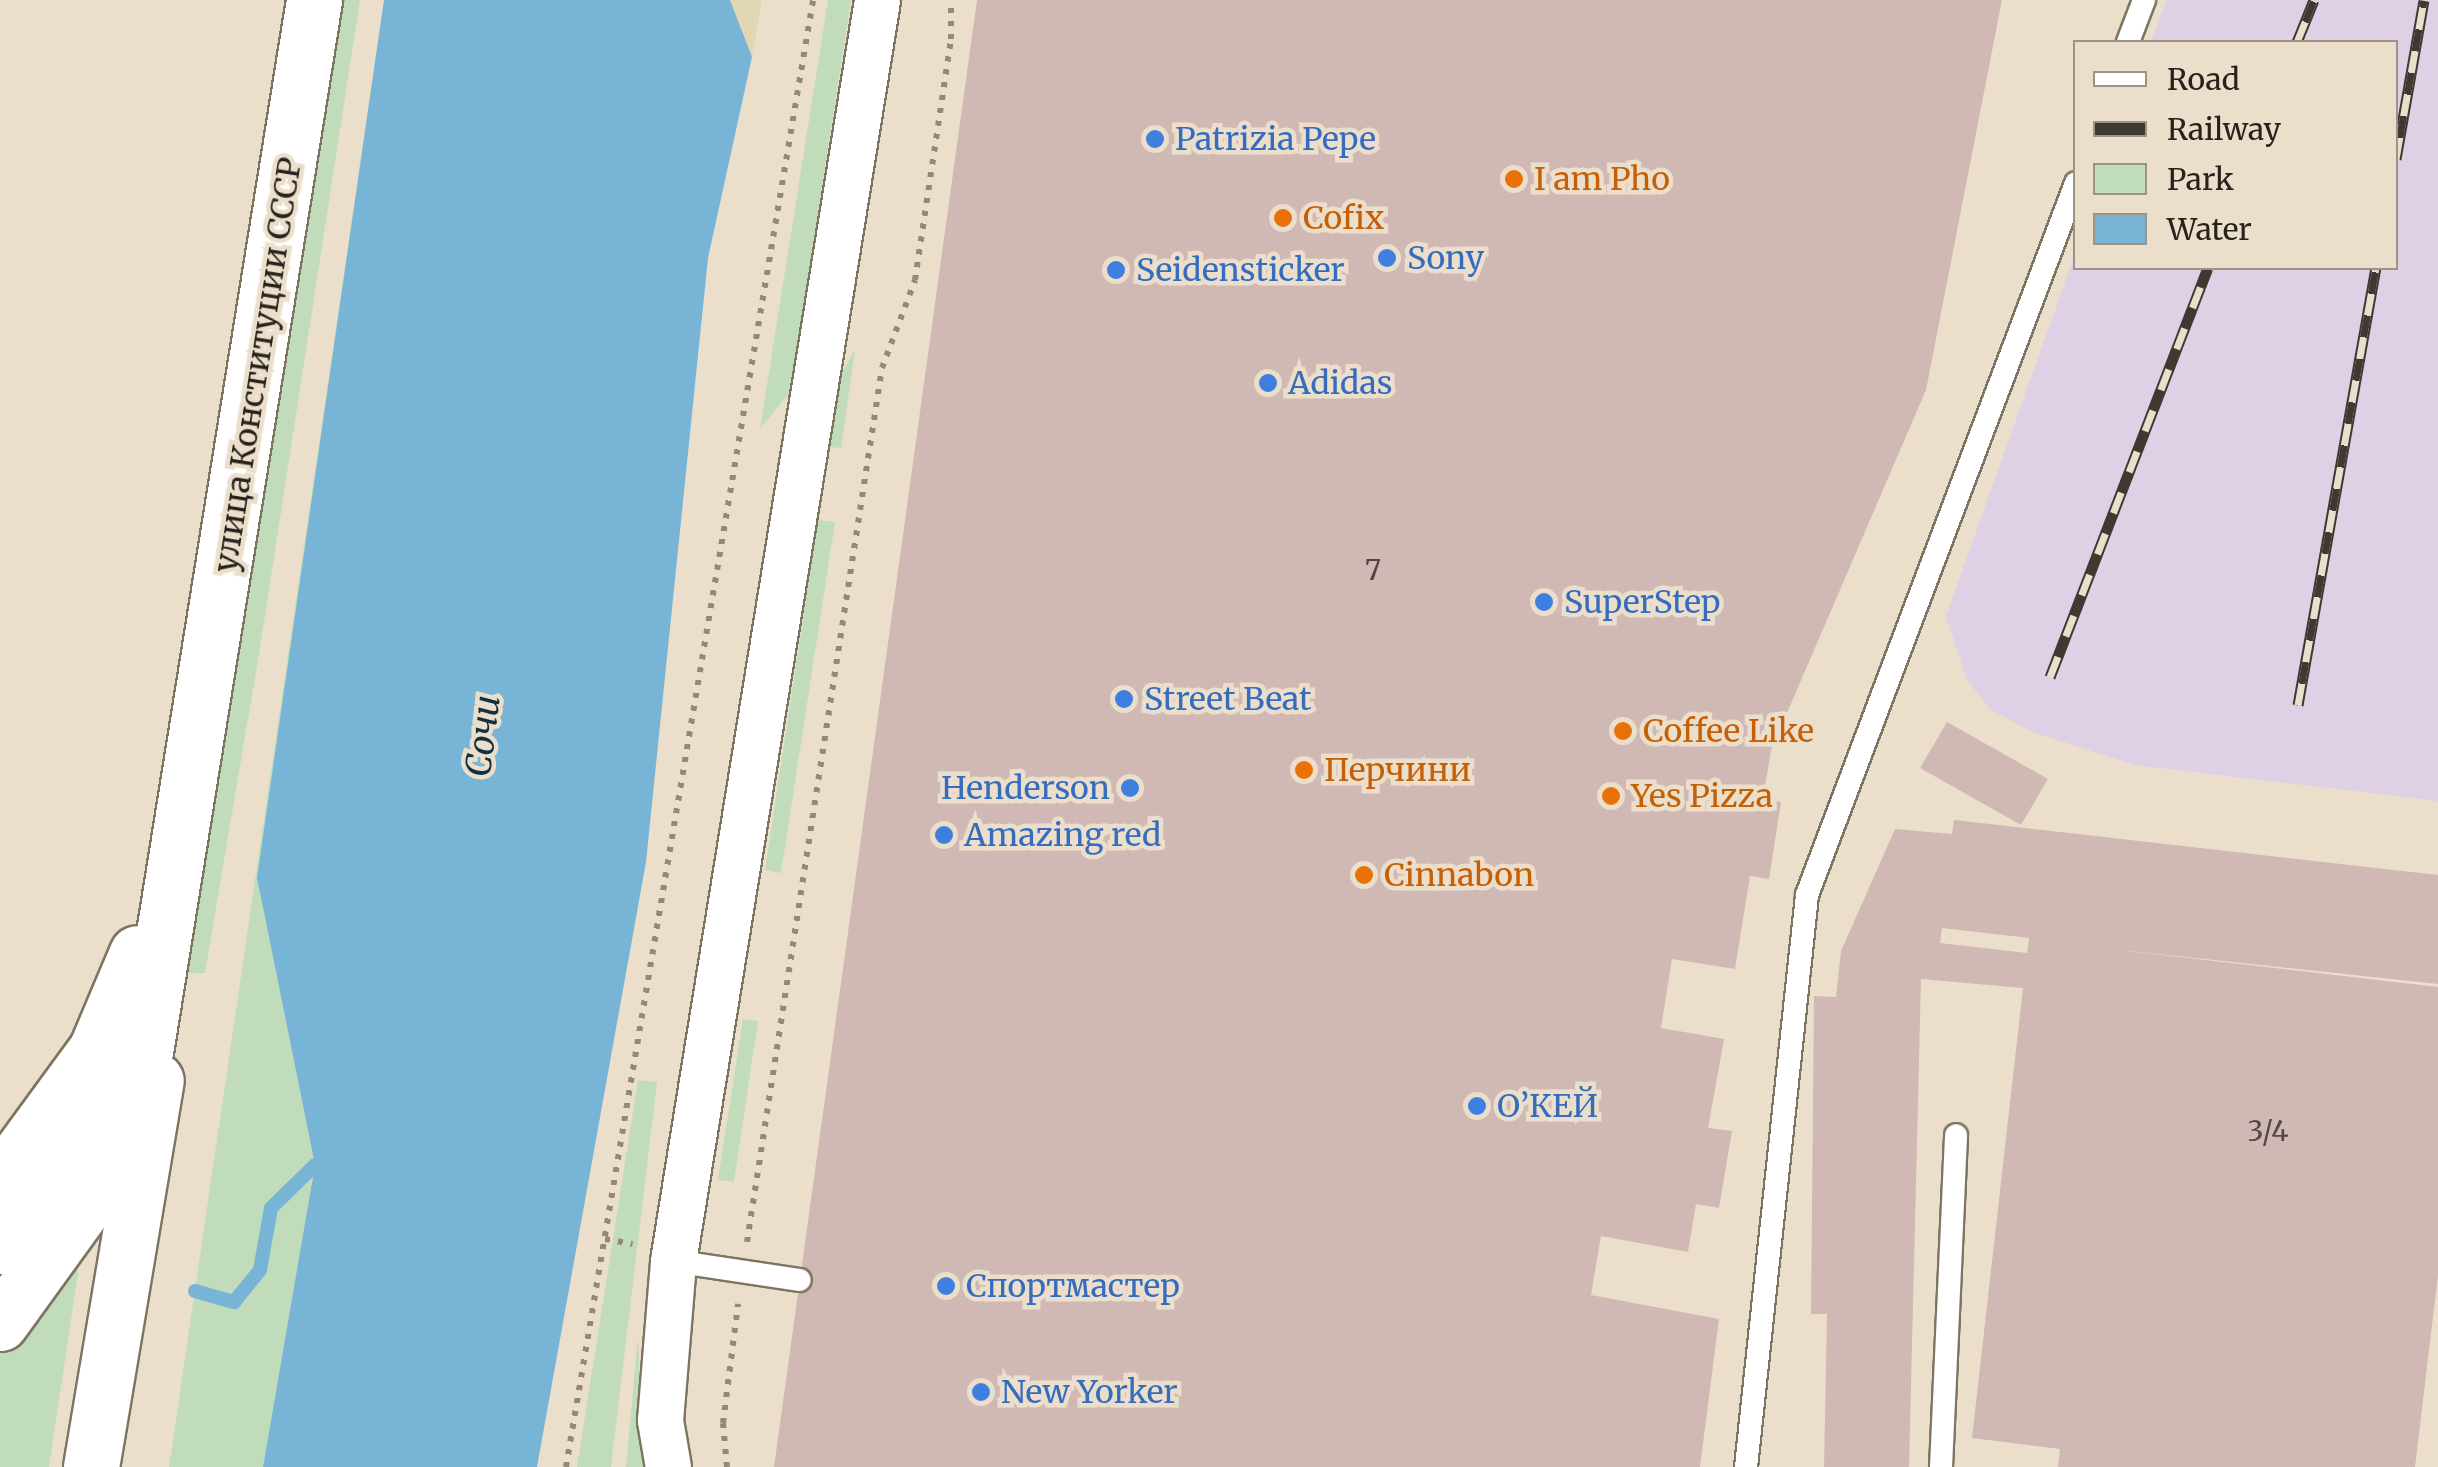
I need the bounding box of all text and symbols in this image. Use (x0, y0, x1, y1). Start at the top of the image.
legend (2073, 40, 2398, 270)
text: Road (2167, 60, 2240, 98)
text: Railway (2167, 110, 2281, 148)
place label: Patrizia Pepe (1175, 120, 1376, 158)
marker: Patrizia Pepe (1144, 128, 1166, 150)
street label: улица Конституции СССР (206, 155, 310, 575)
place label: I am Pho (1534, 160, 1670, 198)
text: Park (2167, 160, 2234, 198)
marker: I am Pho (1503, 168, 1525, 190)
place label: Cofix (1303, 199, 1384, 237)
marker: Cofix (1272, 207, 1294, 229)
text: Water (2167, 210, 2252, 248)
place label: Sony (1407, 239, 1484, 277)
marker: Sony (1376, 247, 1398, 269)
place label: Seidensticker (1136, 251, 1345, 289)
marker: Seidensticker (1105, 259, 1127, 281)
place label: Adidas (1288, 364, 1393, 402)
marker: Adidas (1257, 372, 1279, 394)
house number: 7 (1365, 553, 1381, 587)
place label: SuperStep (1564, 583, 1720, 621)
marker: SuperStep (1533, 591, 1555, 613)
place label: Street Beat (1144, 680, 1311, 718)
marker: Street Beat (1113, 688, 1135, 710)
water label: Сочи (457, 693, 509, 779)
place label: Coffee Like (1643, 712, 1814, 750)
marker: Coffee Like (1612, 720, 1634, 742)
place label: Перчини (1324, 751, 1471, 789)
marker: Перчини (1293, 759, 1315, 781)
place label: Henderson (941, 769, 1110, 807)
marker: Henderson (1119, 777, 1141, 799)
place label: Yes Pizza (1631, 777, 1773, 815)
marker: Yes Pizza (1600, 785, 1622, 807)
place label: Amazing red (964, 816, 1161, 854)
marker: Amazing red (933, 824, 955, 846)
place label: Cinnabon (1384, 856, 1534, 894)
marker: Cinnabon (1353, 864, 1375, 886)
place label: О’КЕЙ (1497, 1087, 1598, 1125)
marker: О’КЕЙ (1466, 1095, 1488, 1117)
house number: 3/4 (2248, 1114, 2288, 1148)
place label: Спортмастер (966, 1267, 1180, 1305)
marker: Спортмастер (935, 1275, 957, 1297)
place label: New Yorker (1001, 1373, 1178, 1411)
marker: New Yorker (970, 1381, 992, 1403)

